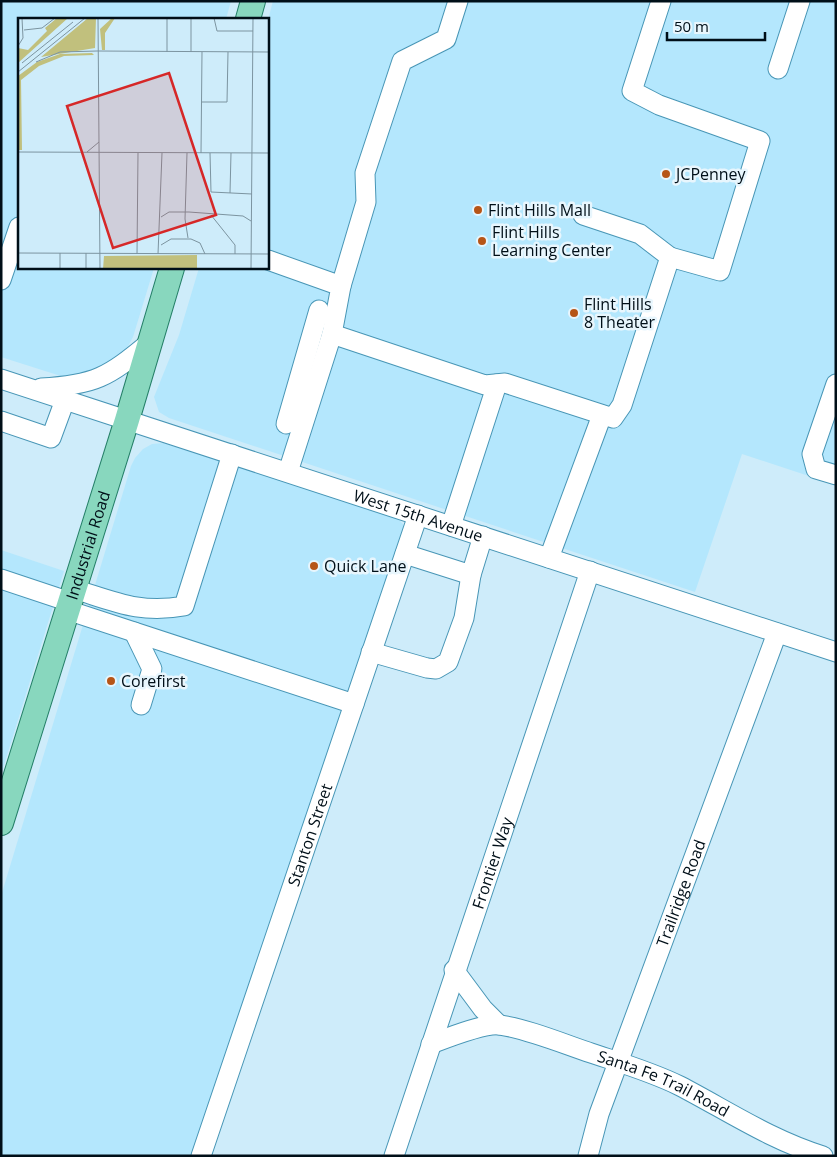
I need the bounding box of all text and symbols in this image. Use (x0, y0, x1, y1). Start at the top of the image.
scale bar (667, 10, 764, 42)
text: 50 m (674, 16, 709, 36)
inset map (18, 18, 269, 269)
place label: JCPenney (674, 163, 747, 185)
marker: JCPenney (660, 168, 672, 180)
place label: Flint Hills Mall (488, 199, 591, 221)
marker: Flint Hills Mall (472, 204, 484, 216)
place label: Flint Hills Learning Center (492, 221, 612, 261)
marker: Flint Hills Learning Center (476, 235, 488, 247)
place label: Flint Hills 8 Theater (584, 293, 655, 333)
marker: Flint Hills 8 Theater (568, 307, 580, 319)
street label: West 15th Avenue (351, 484, 486, 547)
street label: Industrial Road (60, 488, 115, 603)
place label: Quick Lane (324, 555, 407, 577)
marker: Quick Lane (308, 560, 320, 572)
place label: Corefirst (121, 670, 186, 692)
marker: Corefirst (105, 675, 117, 687)
street label: Stanton Street (282, 780, 337, 889)
street label: Frontier Way (467, 813, 518, 912)
street label: Trailridge Road (651, 836, 711, 950)
street label: Santa Fe Trail Road (595, 1045, 733, 1122)

